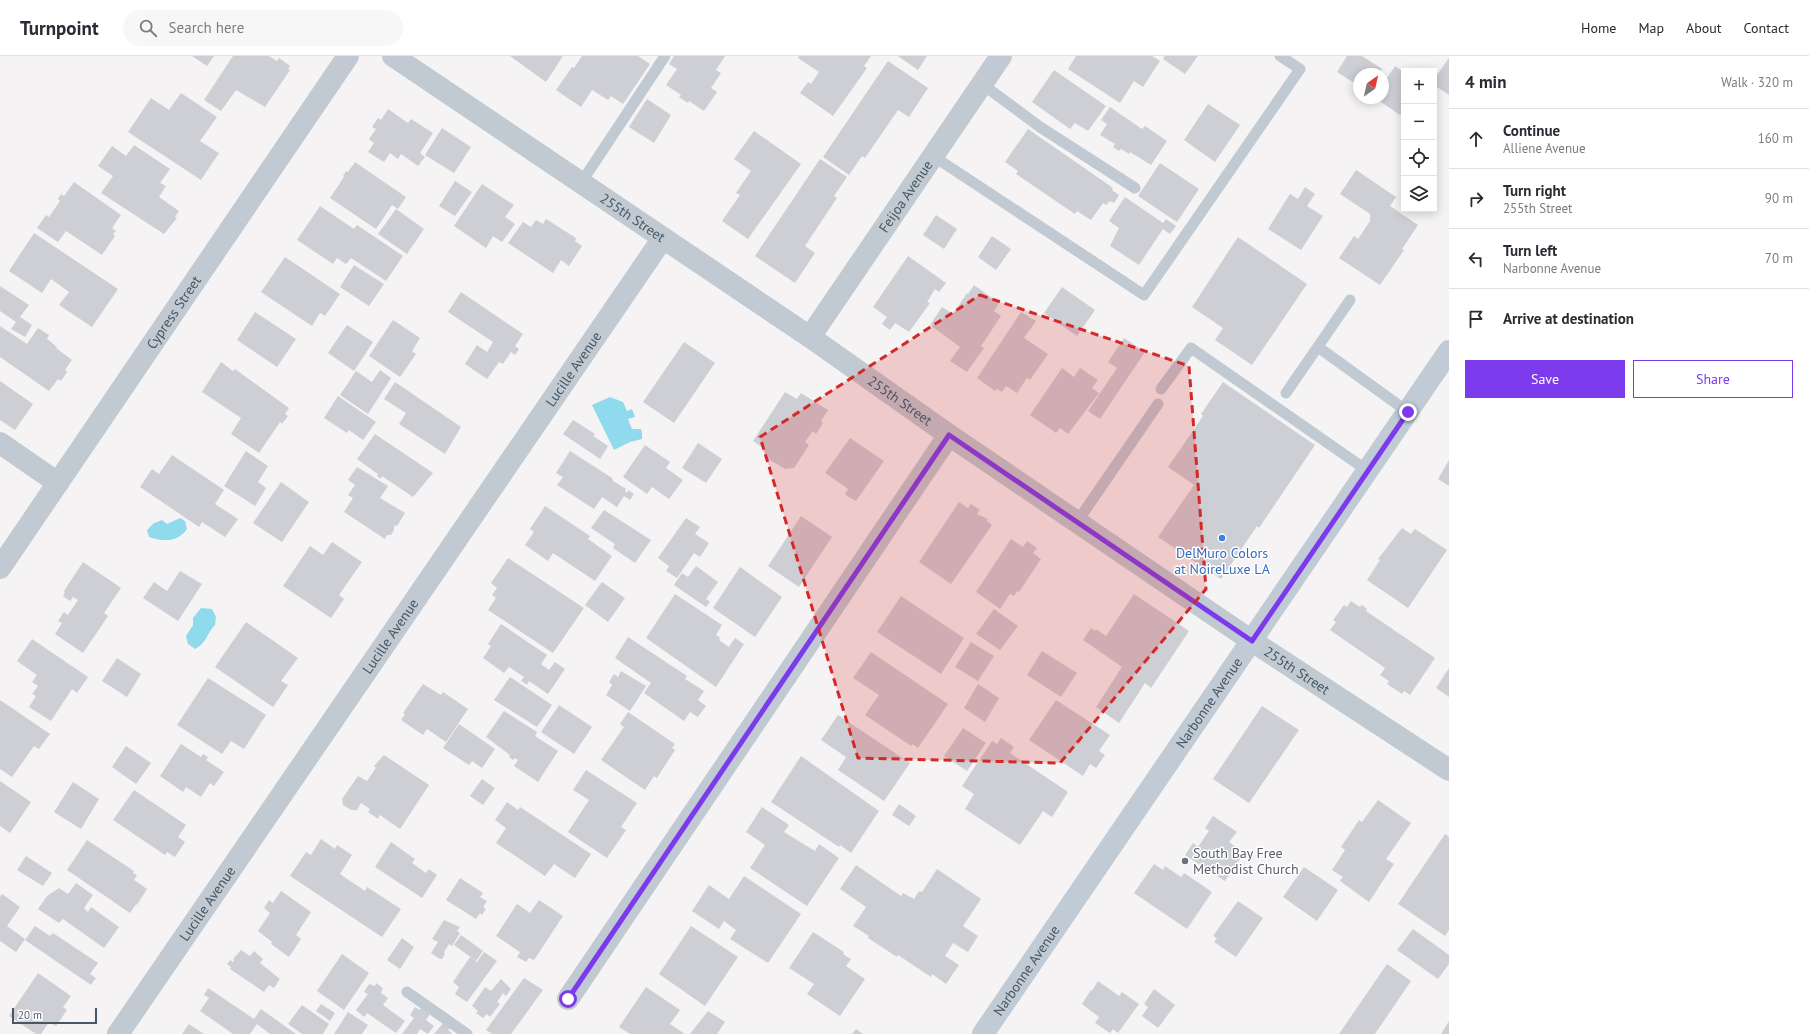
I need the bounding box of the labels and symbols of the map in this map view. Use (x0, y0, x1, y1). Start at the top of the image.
north arrow (1353, 68, 1389, 104)
street label: Feijoa Avenue (875, 157, 936, 236)
street label: 255th Street (597, 189, 669, 246)
street label: Cypress Street (142, 272, 205, 353)
street label: Lucille Avenue (541, 328, 605, 410)
street label: 255th Street (864, 372, 936, 430)
route end (1399, 403, 1417, 421)
marker: DelMuro Colors at NoireLuxe LA (1217, 533, 1227, 543)
place label: DelMuro Colors at NoireLuxe LA (1174, 544, 1271, 578)
street label: Lucille Avenue (358, 595, 422, 677)
street label: 255th Street (1261, 642, 1333, 699)
street label: Narbonne Avenue (1172, 654, 1246, 752)
place label: South Bay Free Methodist Church (1193, 844, 1299, 878)
marker: South Bay Free Methodist Church (1180, 856, 1190, 866)
street label: Lucille Avenue (175, 863, 239, 945)
street label: Narbonne Avenue (989, 922, 1064, 1019)
route start (559, 990, 577, 1008)
scale bar (12, 1006, 97, 1025)

